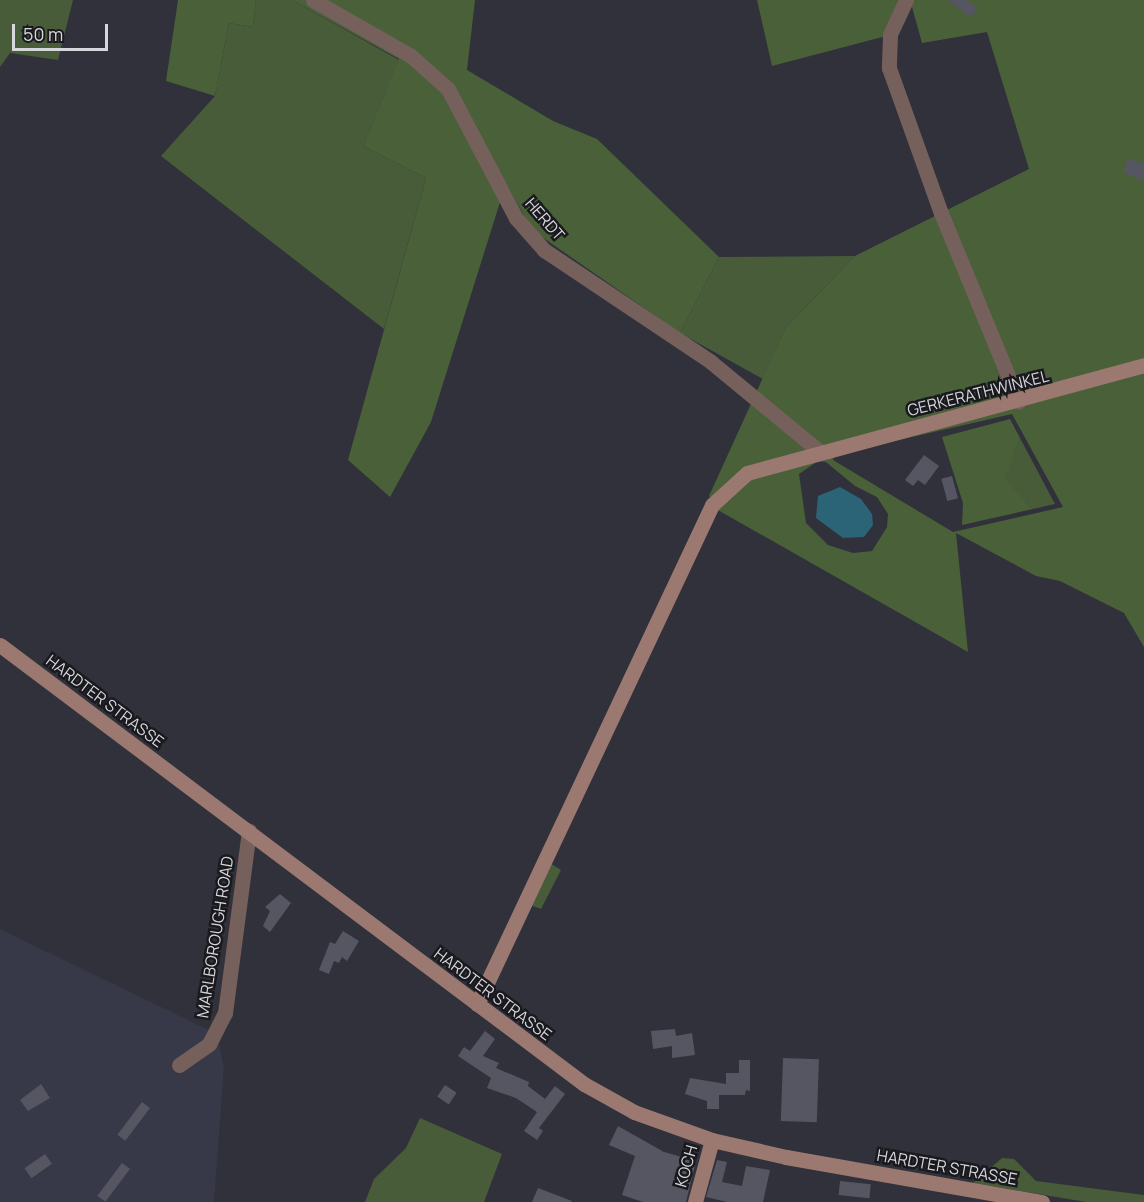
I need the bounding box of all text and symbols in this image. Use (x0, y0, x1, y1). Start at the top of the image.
scale bar (15, 12, 111, 50)
text: 50 m (23, 22, 63, 46)
street label: HERDT (521, 194, 569, 244)
street label: GERKERATHWINKEL (905, 366, 1051, 420)
street label: HARDTER STRASSE (43, 651, 167, 751)
street label: MARLBOROUGH ROAD (193, 855, 237, 1019)
street label: HARDTER STRASSE (431, 944, 555, 1044)
street label: KOCH (671, 1143, 701, 1189)
street label: HARDTER STRASSE (875, 1145, 1019, 1189)

